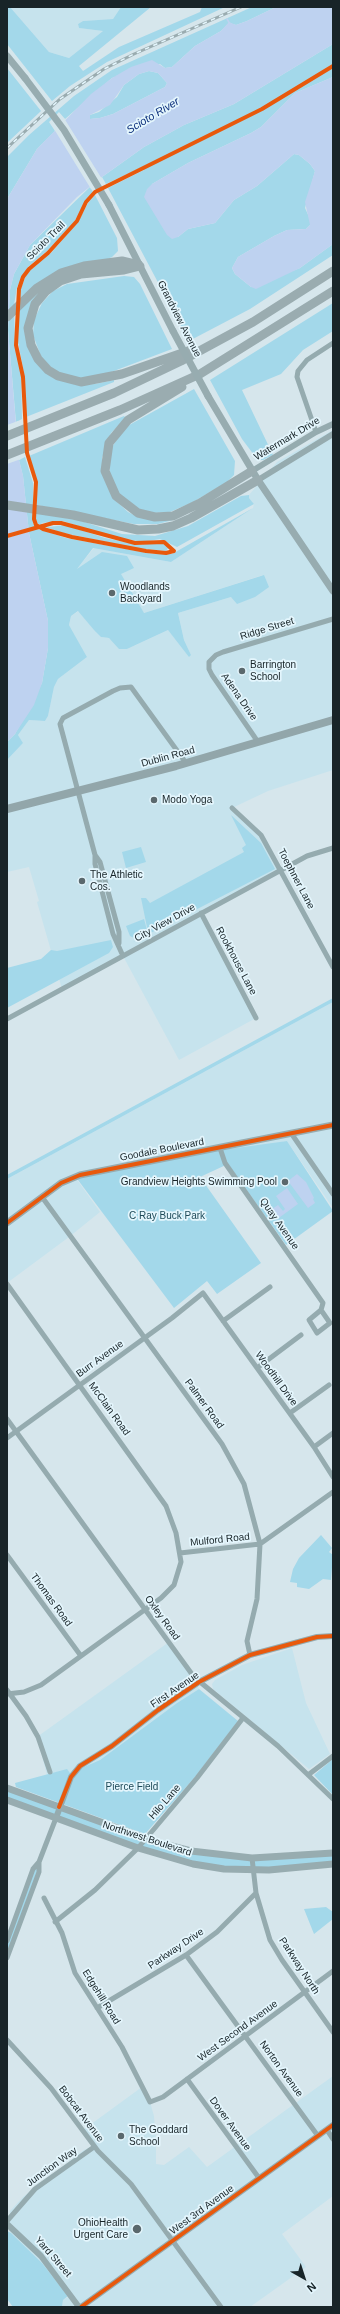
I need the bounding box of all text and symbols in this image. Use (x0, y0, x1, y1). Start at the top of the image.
water label: Scioto River (124, 95, 182, 137)
street label: Scioto Trail (24, 219, 68, 263)
street label: Grandview Avenue (155, 279, 203, 359)
street label: Watermark Drive (252, 415, 322, 463)
place label: Woodlands Backyard (120, 581, 170, 604)
marker: Woodlands Backyard (107, 588, 117, 598)
street label: Ridge Street (239, 615, 295, 643)
place label: Barrington School (250, 659, 296, 682)
marker: Barrington School (237, 666, 247, 676)
street label: Adena Drive (218, 671, 260, 723)
street label: Dublin Road (140, 744, 196, 770)
place label: Modo Yoga (162, 794, 212, 806)
marker: Modo Yoga (149, 795, 159, 805)
street label: Toephner Lane (275, 847, 317, 911)
place label: The Athletic Cos. (90, 869, 143, 892)
marker: The Athletic Cos. (77, 876, 87, 886)
street label: City View Drive (133, 901, 197, 945)
street label: Rookhouse Lane (213, 925, 259, 997)
street label: Goodale Boulevard (119, 1136, 205, 1164)
place label: Grandview Heights Swimming Pool (121, 1176, 277, 1188)
marker: Grandview Heights Swimming Pool (280, 1177, 290, 1187)
street label: Quay Avenue (257, 1196, 301, 1252)
park label: C Ray Buck Park (129, 1210, 205, 1222)
street label: Burr Avenue (74, 1338, 126, 1380)
street label: Woodhill Drive (252, 1349, 300, 1409)
street label: Palmer Road (182, 1377, 226, 1431)
street label: McClain Road (86, 1380, 132, 1438)
street label: Mulford Road (190, 1531, 250, 1549)
street label: Thomas Road (28, 1571, 74, 1629)
street label: Oxley Road (142, 1593, 182, 1643)
street label: First Avenue (148, 1669, 202, 1711)
park label: Pierce Field (106, 1781, 158, 1793)
street label: Hilo Lane (147, 1782, 183, 1822)
street label: Northwest Boulevard (101, 1819, 193, 1859)
street label: Parkway Drive (146, 1926, 206, 1972)
street label: Parkway North (276, 1935, 322, 1997)
street label: Edgehill Road (79, 1967, 123, 2027)
street label: West Second Avenue (196, 1998, 280, 2064)
street label: Norton Avenue (257, 2039, 305, 2099)
street label: Bobcat Avenue (56, 2083, 106, 2145)
street label: Dover Avenue (207, 2095, 253, 2153)
place label: The Goddard School (129, 2124, 188, 2148)
marker: The Goddard School (116, 2131, 126, 2141)
street label: Junction Way (24, 2145, 80, 2189)
street label: West 3rd Avenue (168, 2183, 236, 2237)
place label: OhioHealth Urgent Care (74, 2217, 128, 2240)
marker: OhioHealth Urgent Care (131, 2223, 143, 2235)
street label: Yard Street (32, 2234, 74, 2280)
north arrow (284, 2258, 324, 2298)
text: N (305, 2280, 318, 2294)

